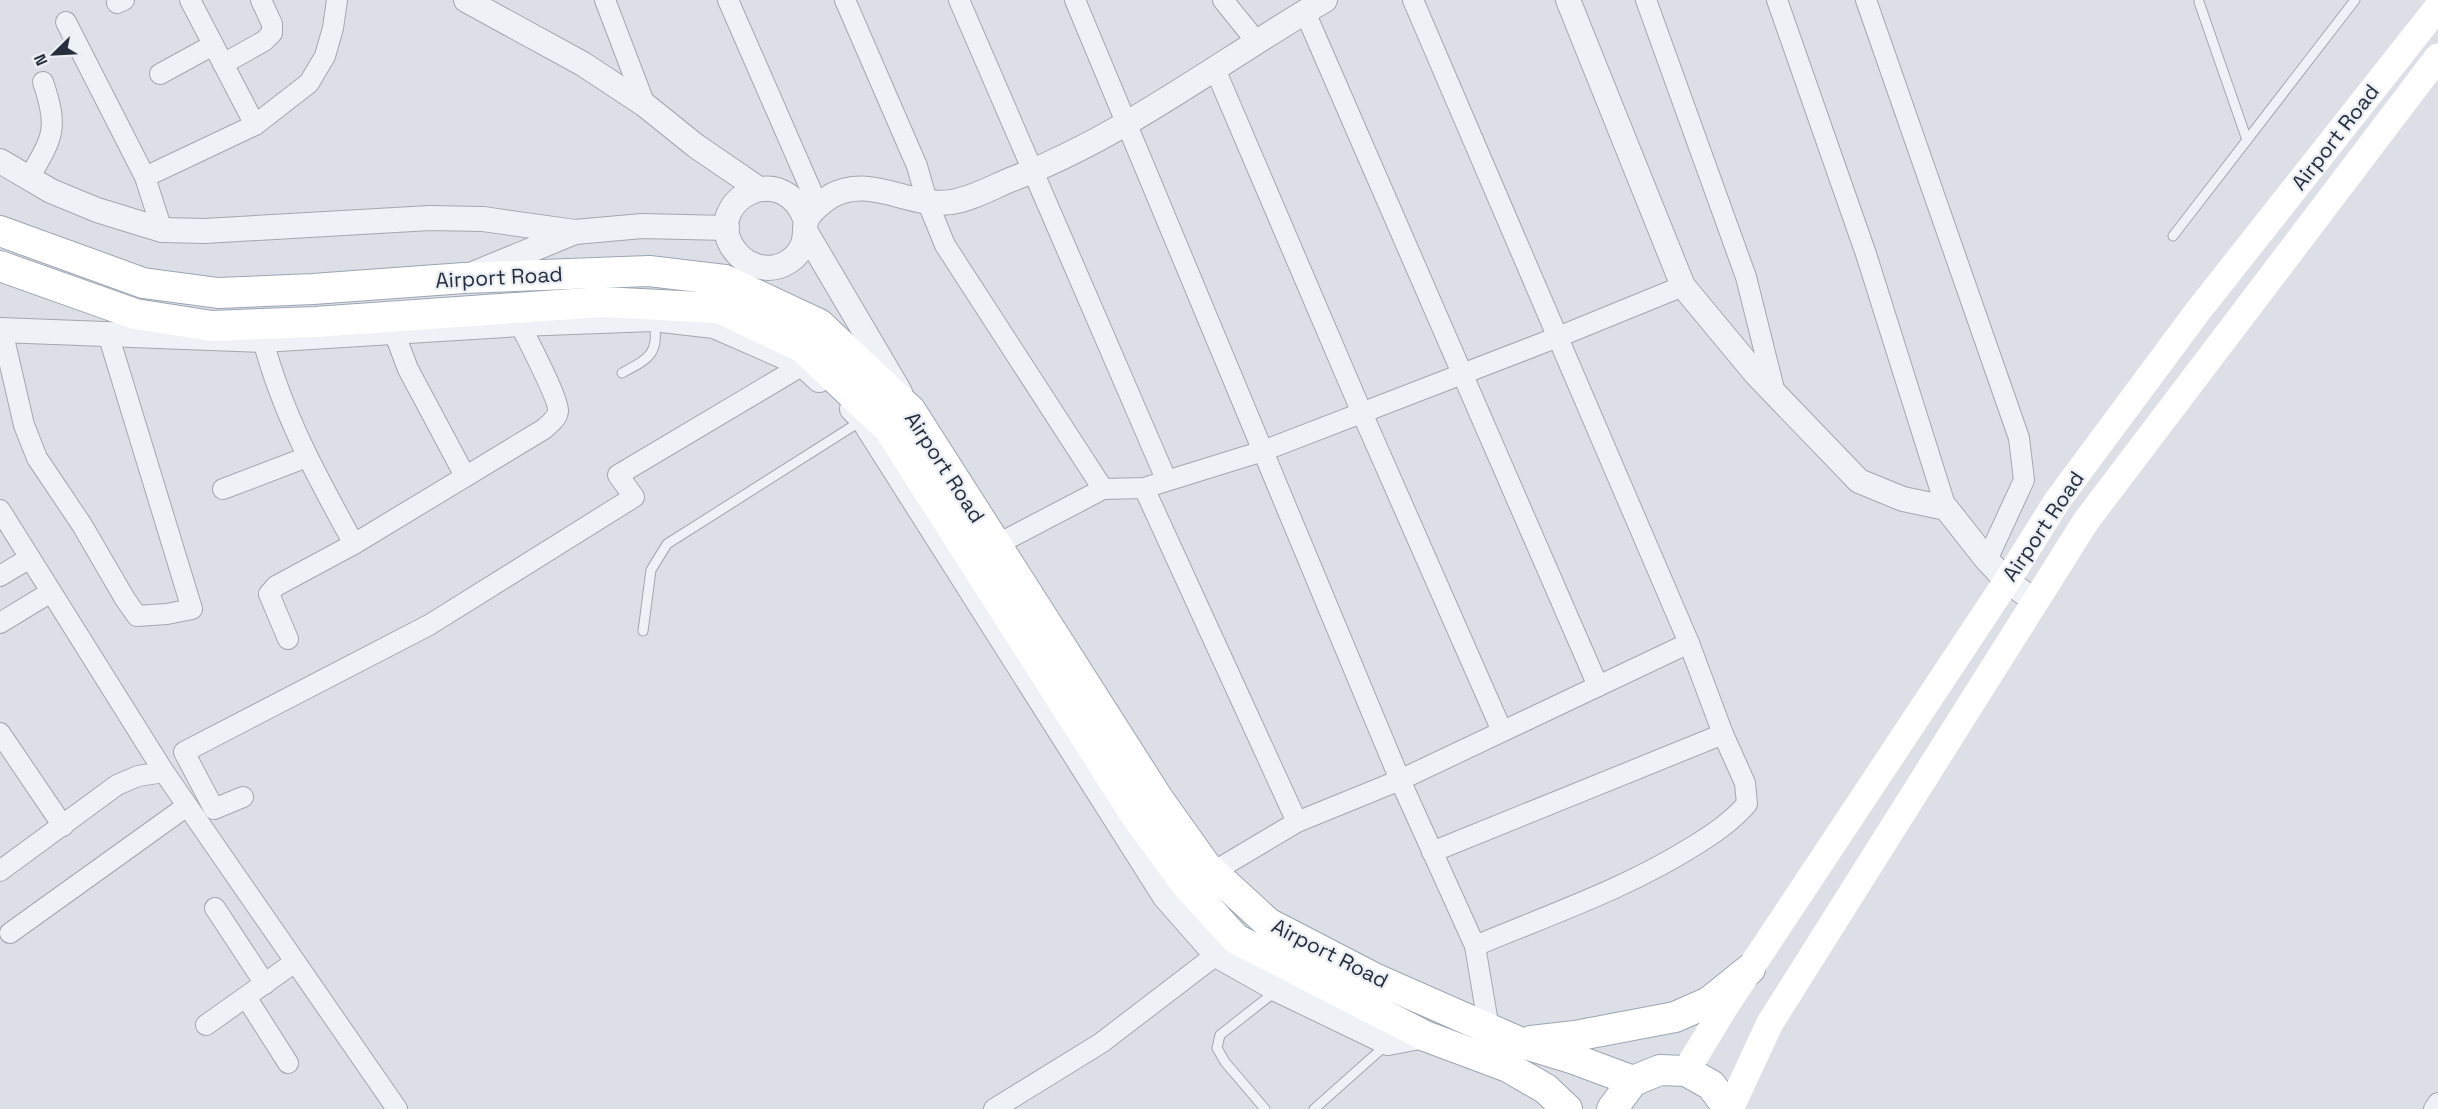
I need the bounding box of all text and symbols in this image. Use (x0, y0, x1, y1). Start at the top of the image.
north arrow (24, 24, 84, 84)
text: N (29, 51, 53, 69)
street label: Airport Road (2285, 79, 2385, 195)
street label: Airport Road (435, 260, 563, 294)
street label: Airport Road (899, 406, 991, 528)
street label: Airport Road (1996, 466, 2090, 586)
street label: Airport Road (1267, 912, 1393, 994)

